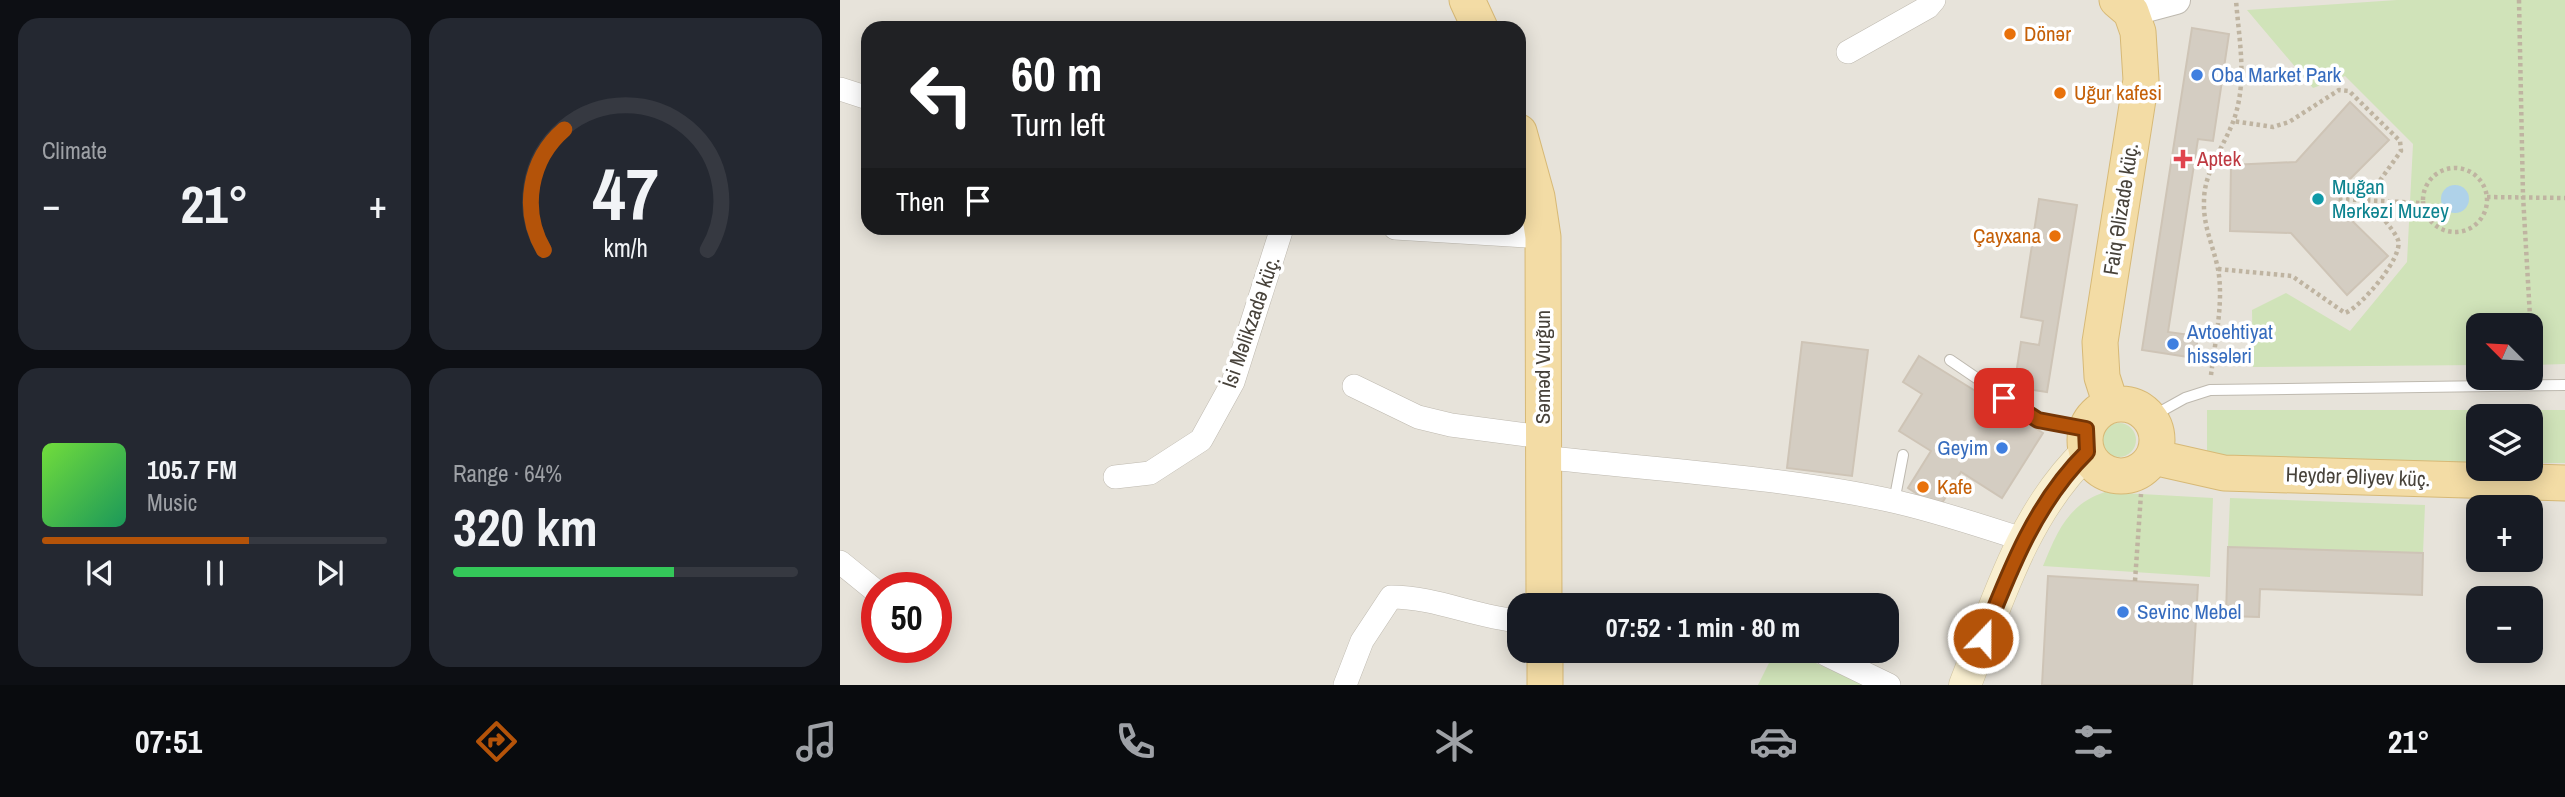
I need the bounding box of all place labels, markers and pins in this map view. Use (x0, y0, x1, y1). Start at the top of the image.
place label: Dönər (2024, 19, 2071, 48)
marker: Dönər (2002, 26, 2018, 42)
place label: Oba Market Park (2211, 60, 2342, 89)
marker: Oba Market Park (2189, 67, 2205, 83)
place label: Uğur kafesi (2074, 78, 2162, 107)
marker: Uğur kafesi (2052, 85, 2068, 101)
place label: Aptek (2196, 144, 2241, 173)
marker: Aptek (2175, 151, 2191, 167)
place label: Muğan Mərkəzi Muzey (2332, 172, 2449, 225)
marker: Muğan Mərkəzi Muzey (2310, 191, 2326, 207)
place label: Çayxana (1973, 221, 2041, 250)
marker: Çayxana (2047, 228, 2063, 244)
place label: Avtoehtiyat hissələri (2186, 317, 2273, 370)
marker: Avtoehtiyat hissələri (2165, 336, 2181, 352)
pin (1974, 368, 2034, 428)
place label: Geyim (1937, 433, 1988, 462)
marker: Geyim (1994, 440, 2010, 456)
place label: Kafe (1937, 472, 1972, 501)
marker: Kafe (1915, 479, 1931, 495)
place label: Sevinc Mebel (2137, 597, 2241, 626)
marker: Sevinc Mebel (2115, 604, 2131, 620)

